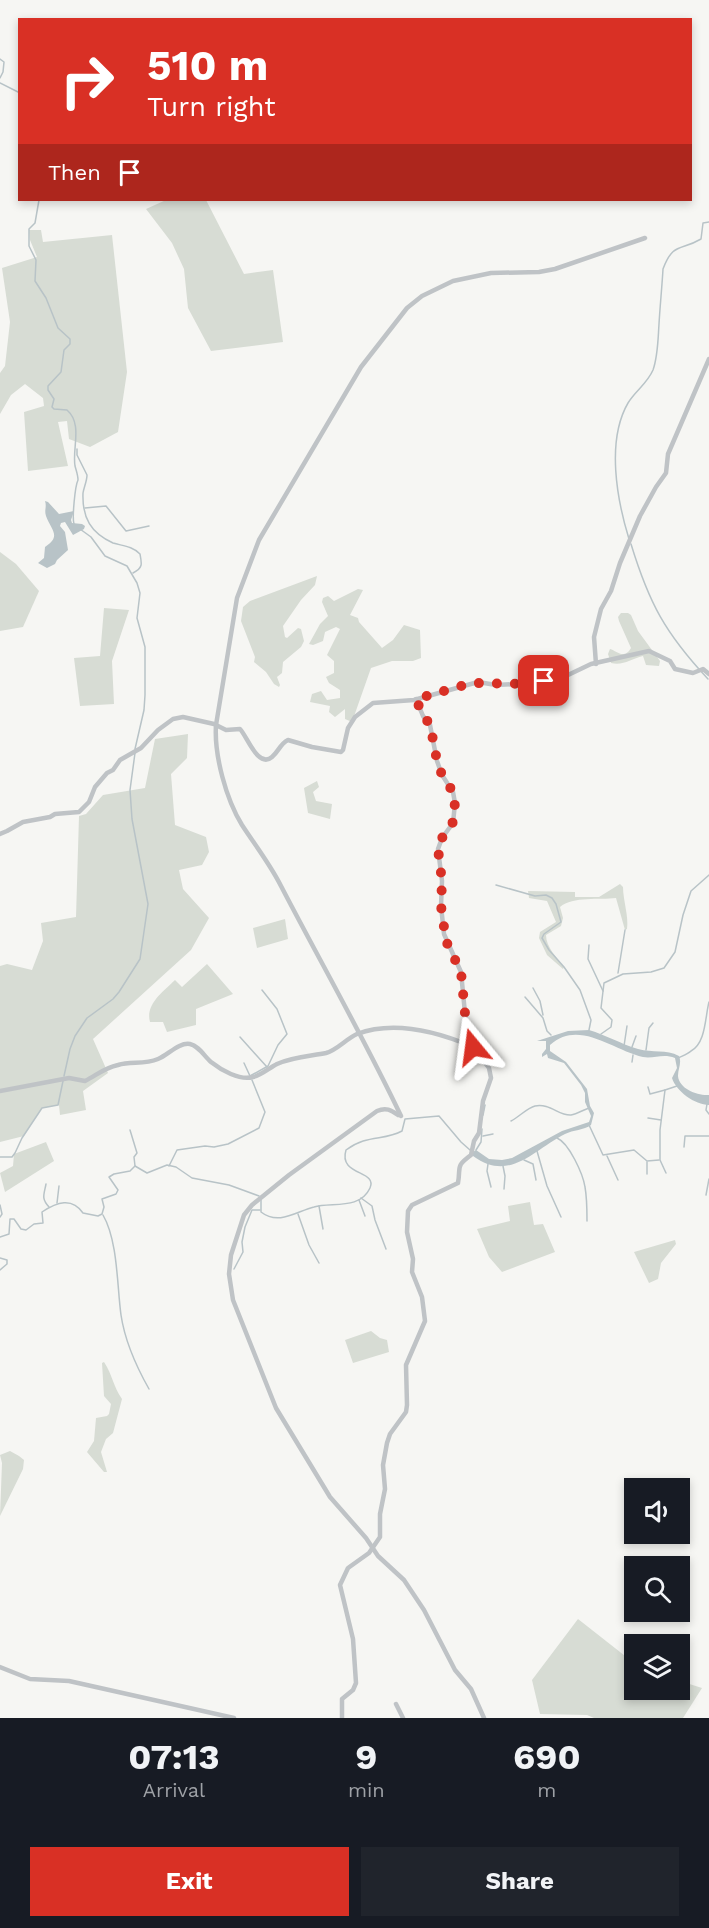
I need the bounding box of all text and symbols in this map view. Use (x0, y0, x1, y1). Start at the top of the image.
text: 510 m (147, 41, 268, 90)
icon: right (48, 42, 126, 120)
text: Turn right (147, 91, 276, 123)
icon: arrive (113, 156, 146, 189)
text: Then (48, 160, 101, 185)
pin (518, 655, 569, 706)
icon: arrive (527, 664, 560, 697)
position arrow (441, 1015, 505, 1079)
map controls (624, 1478, 690, 1700)
button: sound (624, 1478, 690, 1544)
button: search (624, 1556, 690, 1622)
button: layers (624, 1634, 690, 1700)
text: 07:13 (128, 1736, 220, 1778)
text: 9 (355, 1736, 377, 1778)
text: 690 (513, 1736, 581, 1778)
text: Arrival (143, 1778, 205, 1802)
text: min (348, 1778, 385, 1802)
text: m (537, 1778, 556, 1802)
button: Exit (30, 1847, 349, 1916)
button: Share (361, 1847, 679, 1916)

